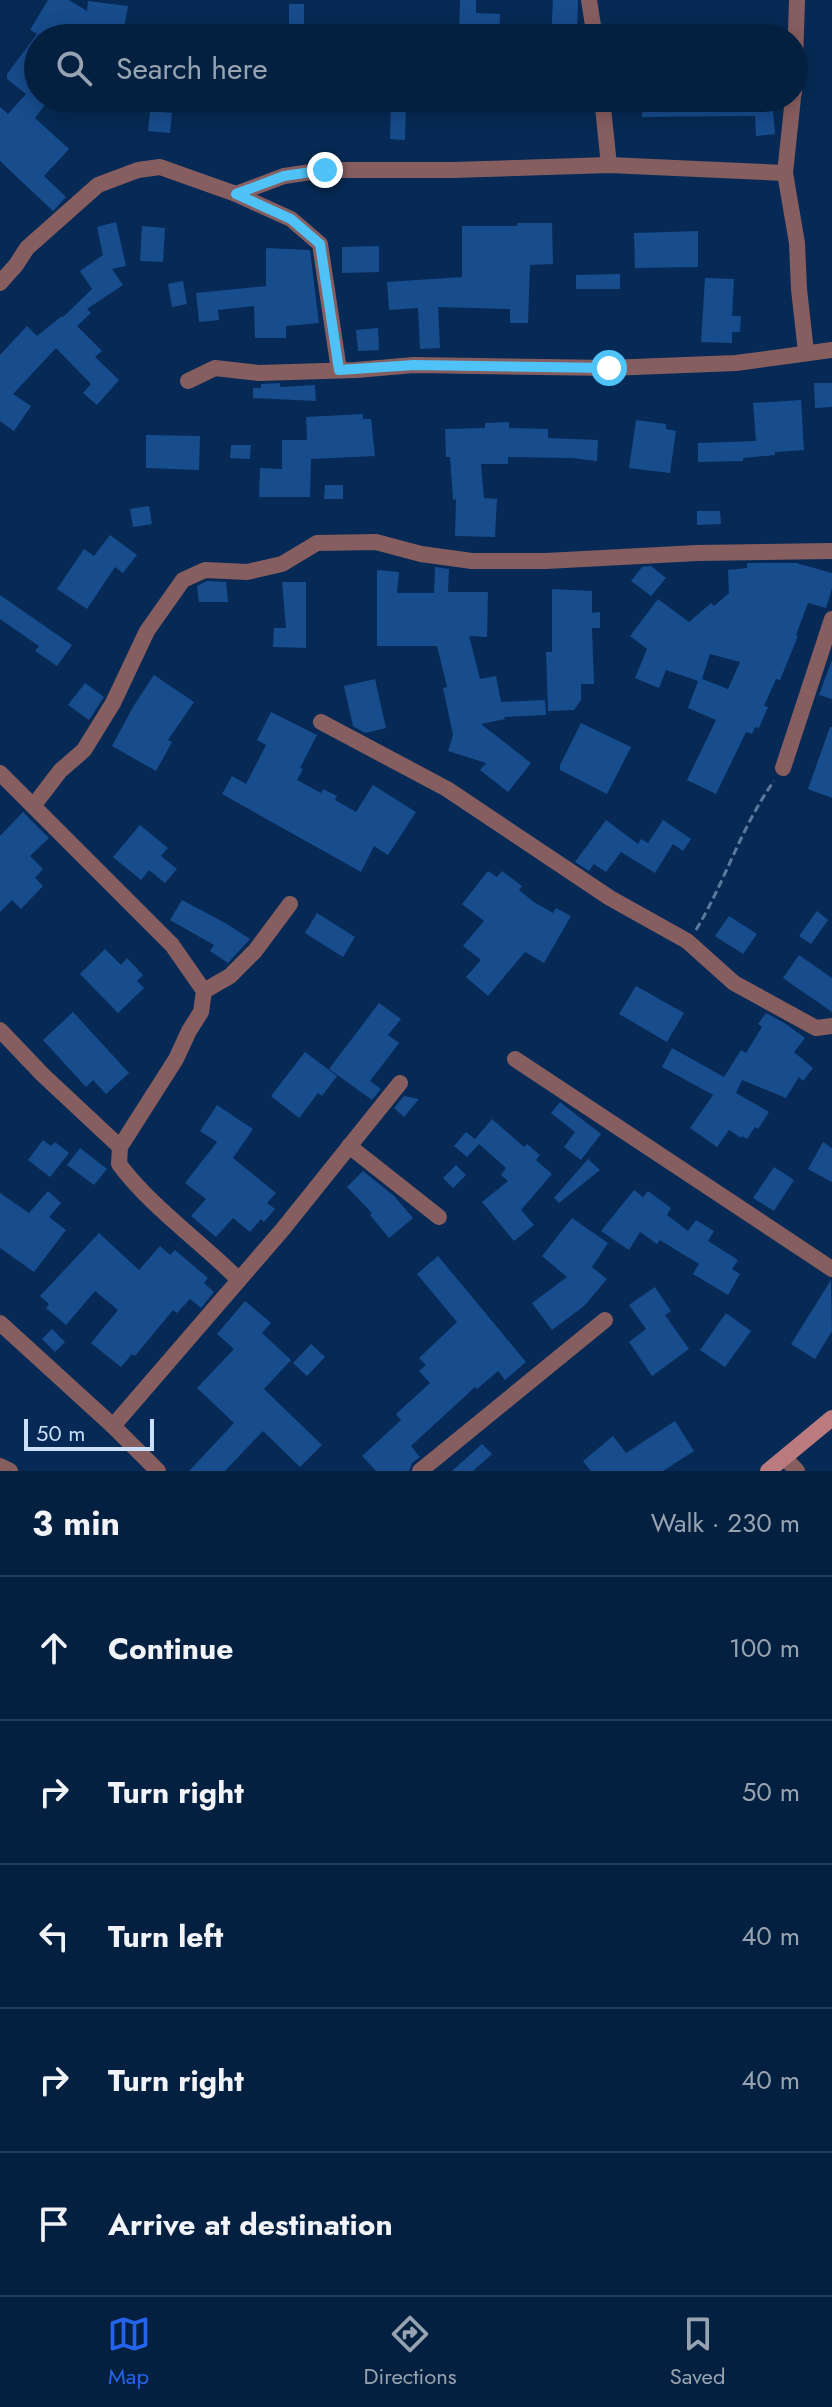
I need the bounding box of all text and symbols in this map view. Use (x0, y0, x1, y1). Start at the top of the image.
search box (24, 24, 808, 112)
icon: search (52, 46, 96, 90)
text: Search here (116, 47, 268, 90)
route end (307, 152, 343, 188)
route start (591, 350, 627, 386)
scale bar (24, 1415, 154, 1451)
text: 50 m (36, 1417, 85, 1449)
text: 3 min (32, 1499, 120, 1548)
text: Walk · 230 m (651, 1504, 800, 1542)
icon: ahead (32, 1626, 76, 1670)
text: Continue (108, 1627, 234, 1670)
text: 100 m (729, 1629, 800, 1667)
icon: right (32, 1770, 76, 1814)
text: Turn right (108, 1771, 244, 1814)
text: 50 m (742, 1773, 800, 1811)
icon: left (32, 1914, 76, 1958)
text: Turn left (108, 1915, 223, 1958)
text: 40 m (741, 1917, 800, 1955)
icon: right (32, 2058, 76, 2102)
text: Turn right (108, 2059, 244, 2102)
text: 40 m (741, 2061, 800, 2099)
icon: arrive (32, 2202, 76, 2246)
text: Arrive at destination (108, 2203, 393, 2246)
tab: Map (107, 2312, 151, 2392)
tab: Directions (364, 2312, 457, 2392)
tab: Saved (670, 2312, 725, 2392)

